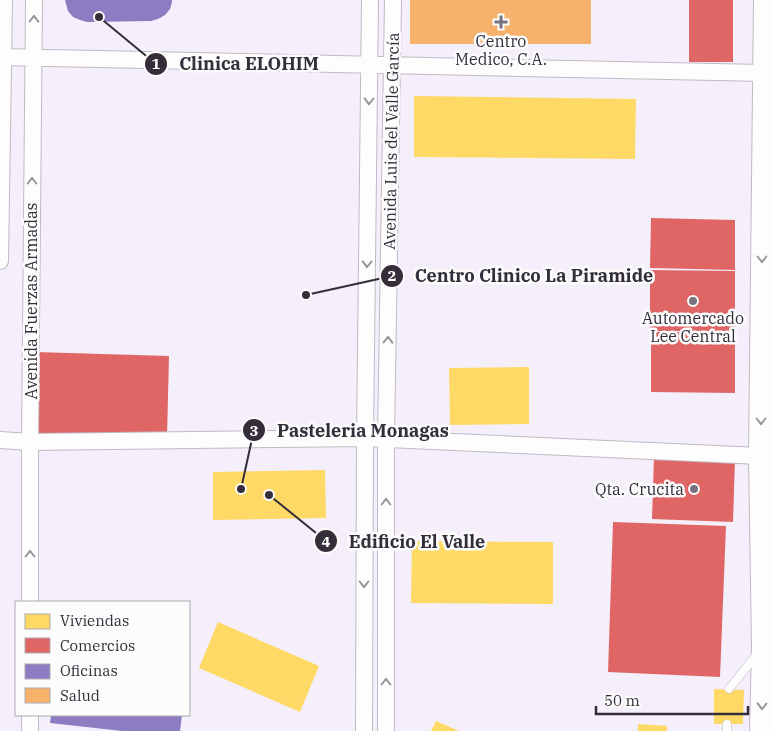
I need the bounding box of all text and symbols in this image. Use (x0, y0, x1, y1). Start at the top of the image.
one-way arrow (29, 14, 39, 22)
marker: Centro Medico, C.A. (494, 15, 508, 29)
place label: Centro Medico, C.A. (455, 31, 547, 69)
street label: Avenida Luis del Valle García (379, 32, 403, 250)
callout: Clinica ELOHIM (144, 47, 329, 80)
text: Clinica ELOHIM (179, 52, 319, 75)
text: 1 (151, 54, 161, 73)
one-way arrow (364, 98, 374, 105)
one-way arrow (27, 177, 37, 184)
street label: Avenida Fuerzas Armadas (21, 203, 41, 399)
one-way arrow (757, 255, 767, 263)
one-way arrow (362, 260, 372, 268)
callout: Centro Clinico La Piramide (380, 260, 663, 293)
text: Centro Clinico La Piramide (415, 264, 653, 287)
text: 2 (387, 266, 397, 285)
marker: Automercado Lee Central (687, 295, 699, 307)
place label: Automercado Lee Central (642, 308, 744, 346)
one-way arrow (382, 336, 393, 344)
callout: Pasteleria Monagas (242, 414, 459, 447)
one-way arrow (756, 418, 766, 425)
text: Pasteleria Monagas (277, 419, 449, 442)
text: 3 (249, 421, 259, 440)
place label: Qta. Crucita (595, 479, 684, 499)
marker: Qta. Crucita (688, 483, 700, 495)
one-way arrow (381, 498, 391, 506)
callout: Edificio El Valle (314, 525, 495, 558)
text: Edificio El Valle (349, 530, 485, 553)
text: 4 (321, 532, 331, 551)
one-way arrow (25, 549, 35, 557)
one-way arrow (359, 580, 369, 588)
legend (15, 601, 190, 716)
text: Viviendas (60, 611, 129, 630)
text: Comercios (60, 636, 135, 655)
text: Oficinas (60, 661, 118, 680)
one-way arrow (381, 678, 391, 686)
scale bar (596, 684, 748, 716)
text: Salud (60, 686, 100, 705)
text: 50 m (604, 691, 640, 710)
one-way arrow (757, 702, 767, 710)

